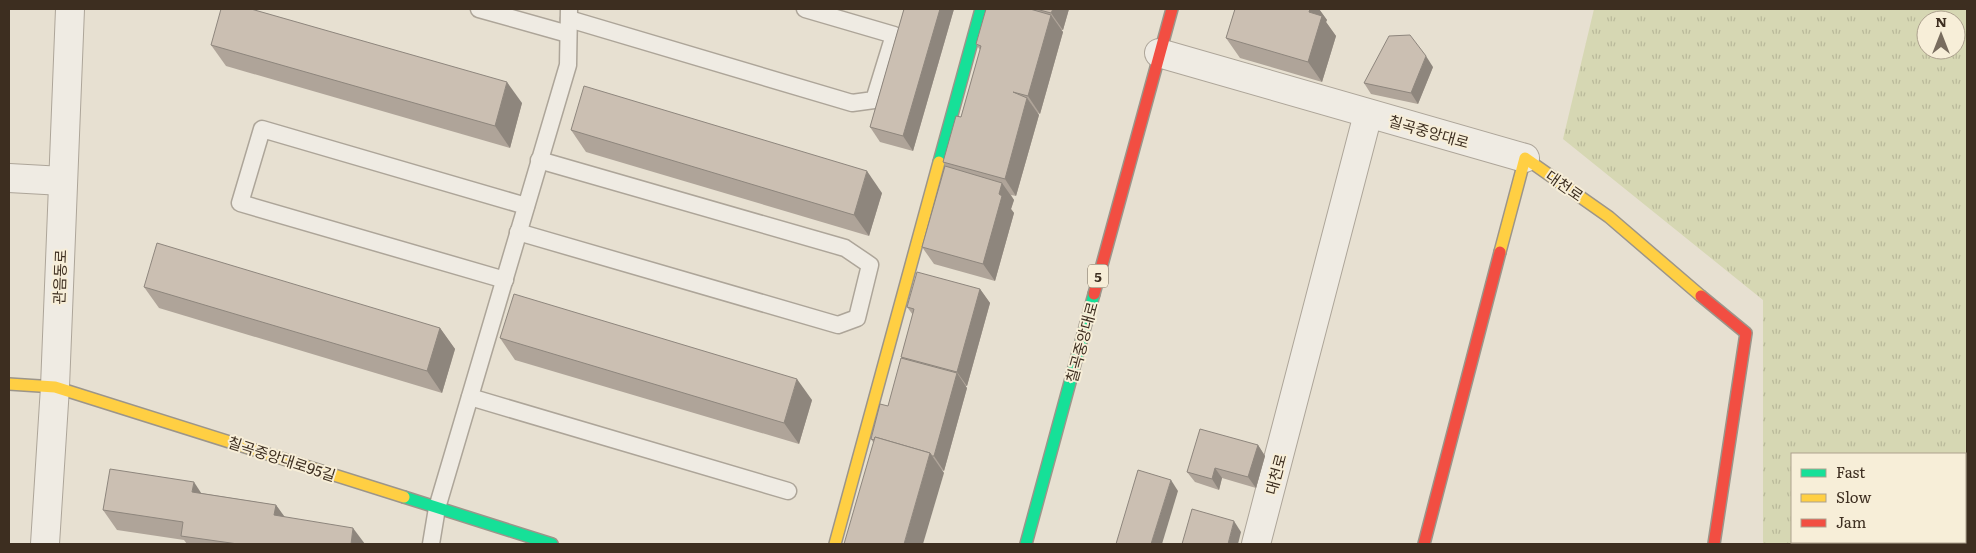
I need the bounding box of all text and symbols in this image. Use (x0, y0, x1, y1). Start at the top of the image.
north arrow (1916, 10, 1966, 60)
text: N (1935, 11, 1947, 31)
street label: 칠곡중앙대로 (1386, 109, 1472, 153)
street label: 대천로 (1541, 164, 1589, 206)
street label: 관음동로 (47, 249, 71, 305)
road number: 5 (1088, 264, 1108, 288)
street label: 칠곡중앙대로 (1059, 299, 1103, 385)
street label: 칠곡중앙대로95길 (225, 430, 339, 486)
street label: 대천로 (1259, 451, 1291, 497)
legend (1791, 453, 1966, 543)
text: Fast (1836, 460, 1865, 483)
text: Slow (1836, 485, 1871, 508)
text: Jam (1836, 510, 1867, 533)

